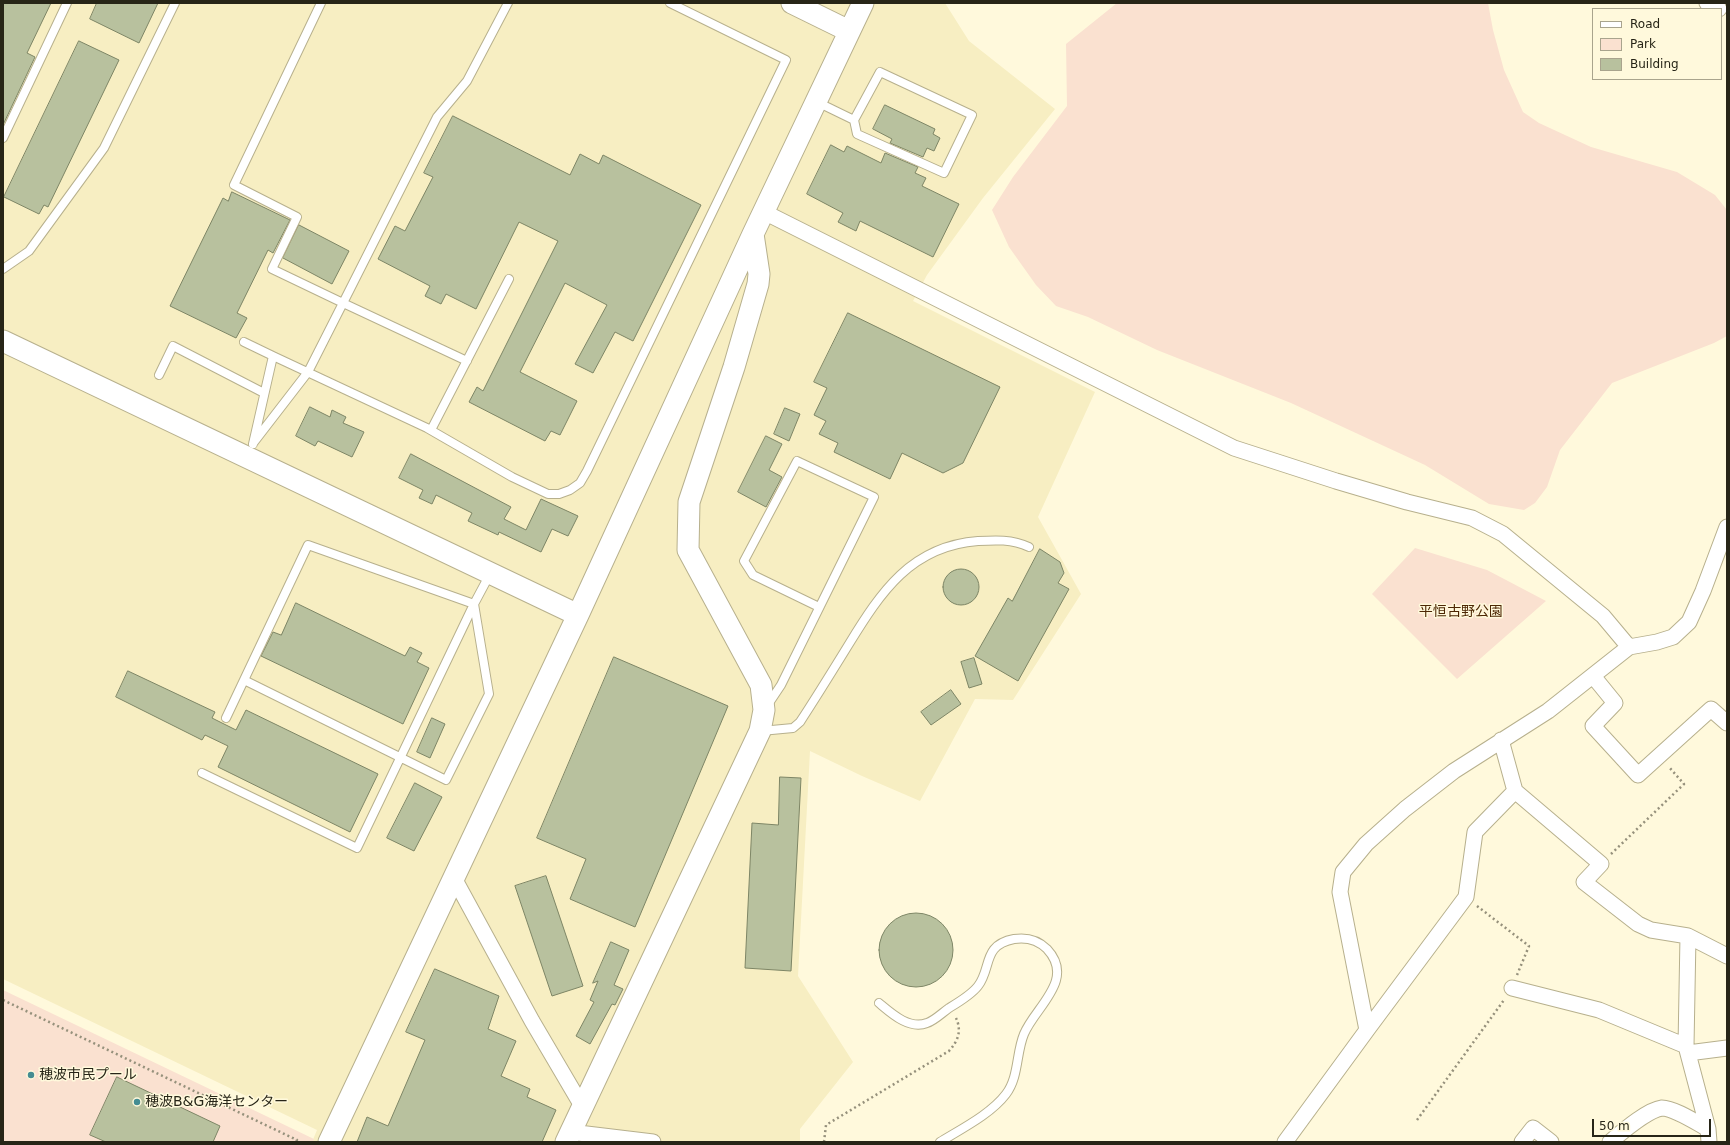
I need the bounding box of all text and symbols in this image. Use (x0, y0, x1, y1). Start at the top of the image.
legend (1592, 8, 1722, 80)
text: Road (1630, 17, 1660, 31)
text: Park (1630, 37, 1656, 51)
text: Building (1630, 57, 1679, 71)
park label: 平恒古野公園 (1419, 604, 1503, 620)
place label: 穂波市民プール (39, 1067, 137, 1083)
marker: 穂波市民プール (26, 1070, 36, 1080)
place label: 穂波B&G海洋センター (145, 1094, 288, 1110)
marker: 穂波B&G海洋センター (132, 1097, 142, 1107)
scale bar (1594, 1111, 1713, 1137)
text: 50 m (1599, 1119, 1630, 1133)

